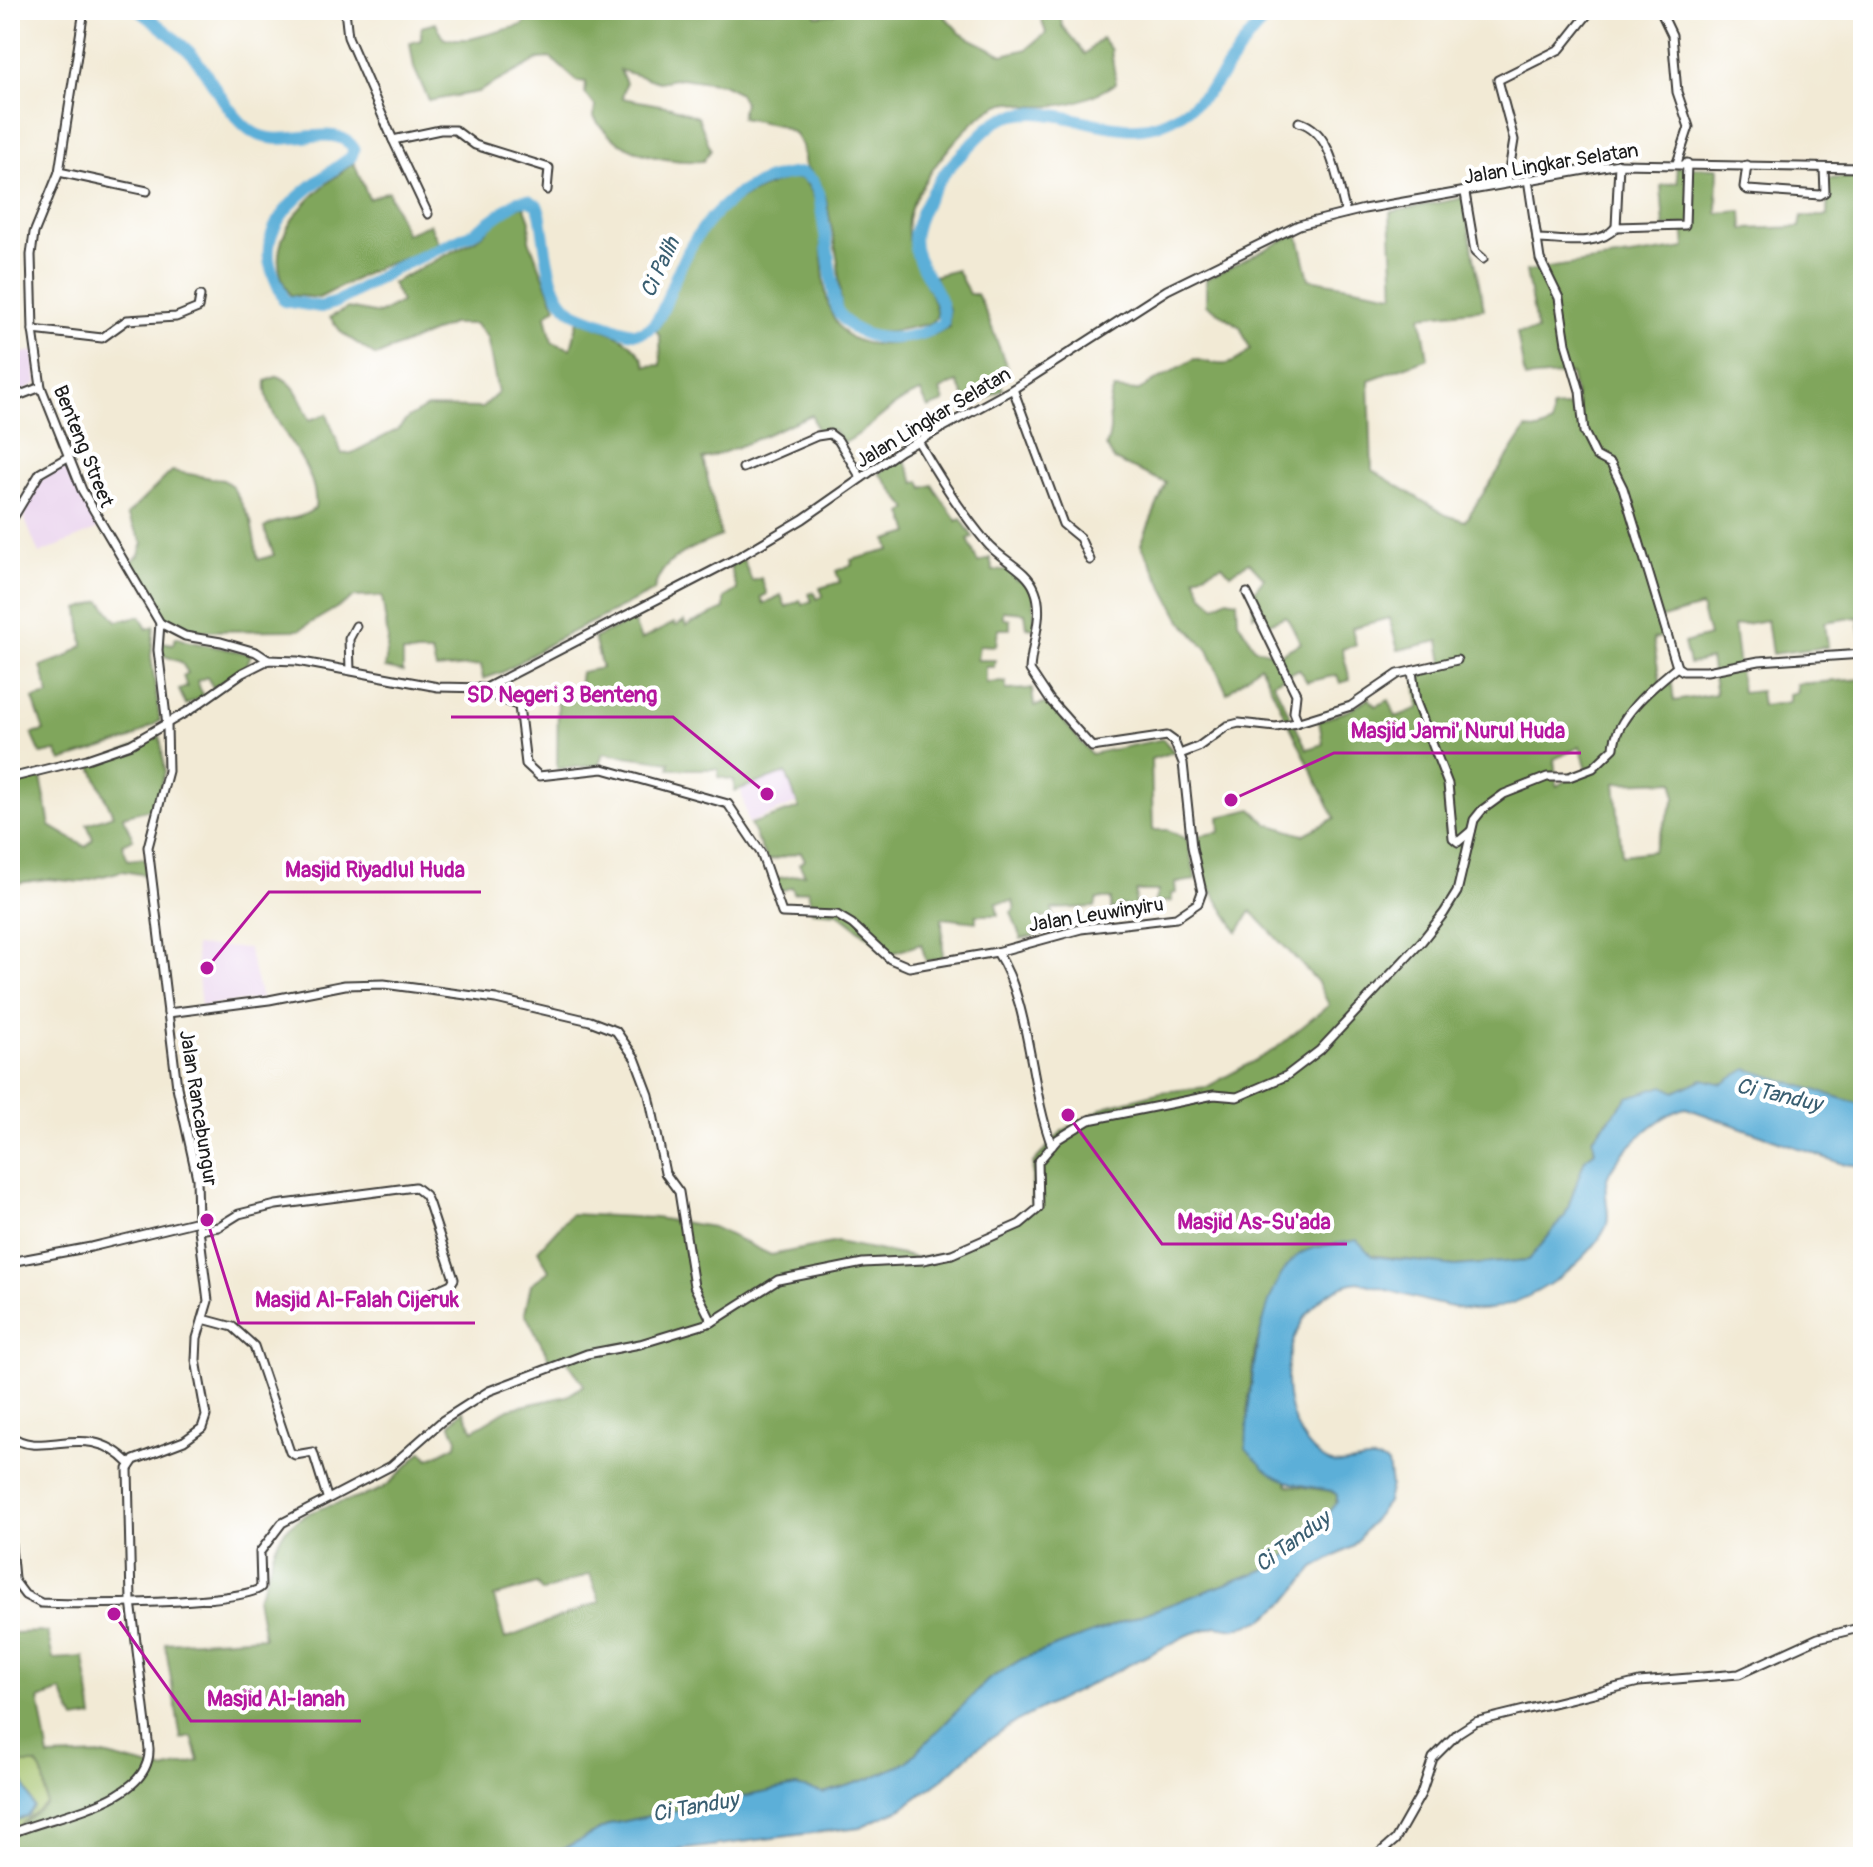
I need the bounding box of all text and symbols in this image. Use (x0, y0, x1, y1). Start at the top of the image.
street label: Jalan Lingkar Selatan (1462, 137, 1640, 190)
water label: Ci Palih (634, 231, 687, 302)
street label: Jalan Lingkar Selatan (851, 361, 1015, 474)
street label: Benteng Street (48, 382, 120, 512)
callout: SD Negeri 3 Benteng (451, 671, 673, 717)
text: SD Negeri 3 Benteng (467, 681, 657, 709)
callout: Masjid Jami' Nurul Huda (1334, 707, 1581, 753)
text: Masjid Jami' Nurul Huda (1351, 717, 1565, 745)
callout: Masjid Riyadlul Huda (269, 846, 481, 892)
text: Masjid Riyadlul Huda (285, 856, 465, 884)
street label: Jalan Leuwinyiru (1027, 891, 1165, 937)
street label: Jalan Rancabungur (174, 1028, 223, 1188)
water label: Ci Tanduy (1734, 1072, 1827, 1119)
callout: Masjid As-Su'ada (1162, 1198, 1347, 1244)
text: Masjid As-Su'ada (1177, 1208, 1331, 1236)
callout: Masjid Al-Falah Cijeruk (239, 1277, 475, 1323)
text: Masjid Al-Falah Cijeruk (255, 1286, 460, 1314)
water label: Ci Tanduy (1249, 1504, 1338, 1579)
callout: Masjid Al-Ianah (191, 1675, 361, 1721)
text: Masjid Al-Ianah (207, 1685, 345, 1713)
water label: Ci Tanduy (650, 1785, 743, 1828)

